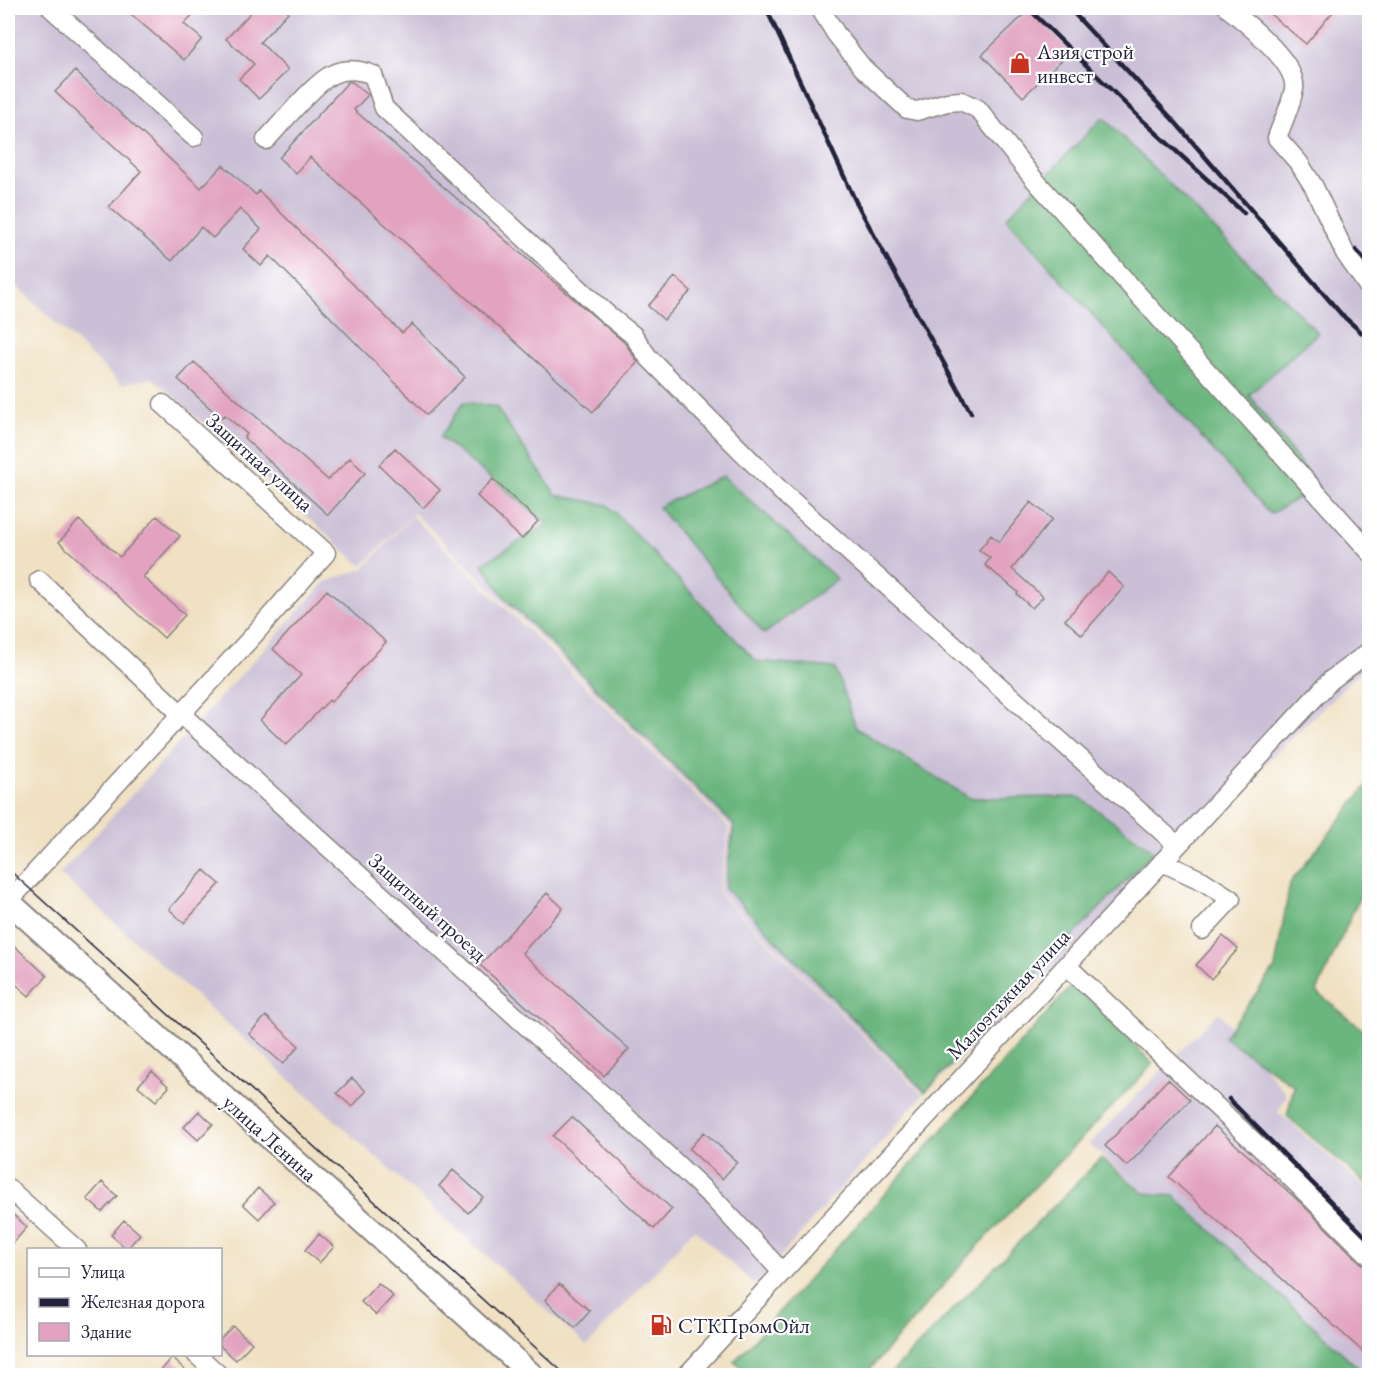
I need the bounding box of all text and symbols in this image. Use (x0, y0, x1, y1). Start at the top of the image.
place label: Азия строй инвест (1036, 38, 1134, 89)
shop icon: Азия строй инвест (1008, 51, 1032, 75)
street label: Защитная улица (201, 407, 320, 518)
street label: Защитный проезд (363, 847, 493, 967)
street label: Малоэтажная улица (941, 923, 1076, 1065)
street label: улица Ленина (217, 1089, 323, 1188)
legend (27, 1248, 222, 1356)
text: Улица (80, 1260, 126, 1283)
text: Железная дорога (80, 1290, 206, 1313)
place label: СТКПромОйл (678, 1312, 810, 1339)
fuel station icon: СТКПромОйл (649, 1313, 673, 1337)
text: Здание (81, 1320, 131, 1343)

